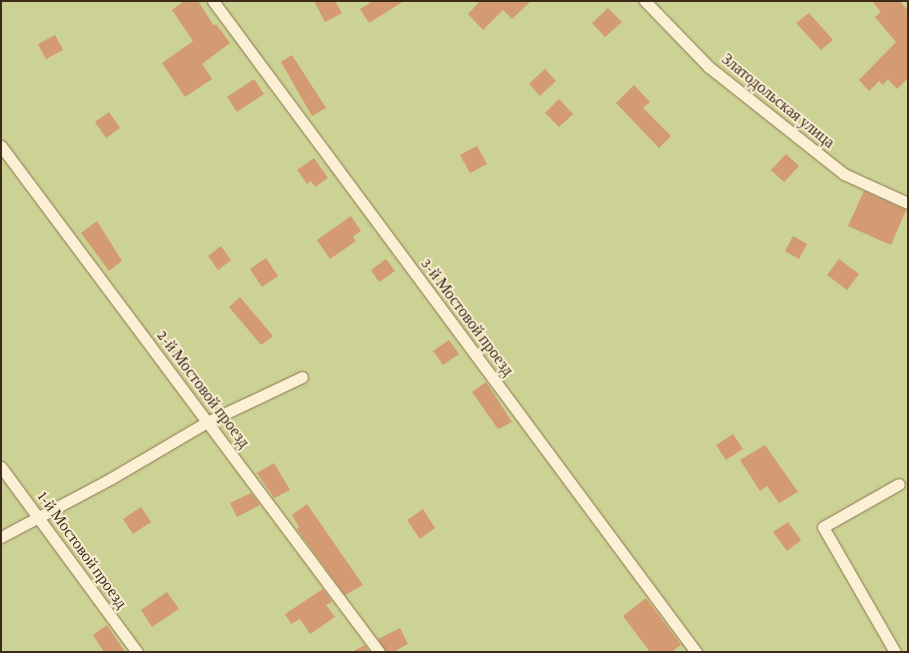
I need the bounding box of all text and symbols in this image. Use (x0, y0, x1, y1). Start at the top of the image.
street label: Златодольская улица (718, 50, 838, 152)
street label: 3-й Мостовой проезд (417, 254, 517, 380)
street label: 2-й Мостовой проезд (152, 326, 254, 452)
street label: 1-й Мостовой проезд (33, 488, 131, 612)

